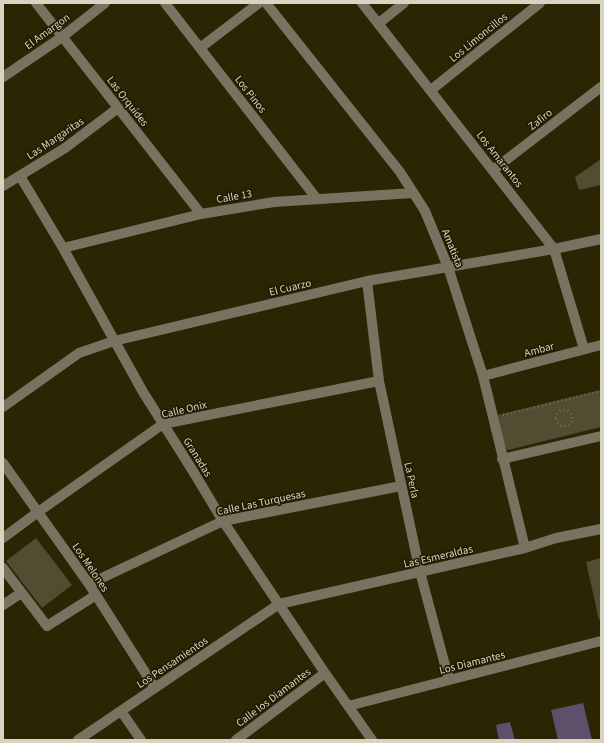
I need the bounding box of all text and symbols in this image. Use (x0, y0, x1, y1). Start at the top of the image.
street label: Los Limoncillos (446, 9, 511, 66)
street label: El Amargon (22, 10, 73, 53)
street label: Las Orquídes (103, 73, 152, 130)
street label: Los Pinos (231, 73, 270, 116)
street label: Zafiro (525, 105, 556, 134)
street label: Las Margaritas (24, 114, 87, 163)
street label: Los Amarantos (473, 128, 527, 191)
street label: Calle 13 (215, 186, 253, 207)
street label: Amatista (438, 227, 467, 270)
street label: El Cuarzo (268, 275, 313, 300)
street label: Ambar (523, 338, 556, 361)
street label: Calle Onix (160, 397, 208, 422)
street label: Granadas (180, 435, 216, 480)
street label: La Perla (400, 461, 423, 500)
street label: Calle Las Turquesas (215, 486, 307, 519)
street label: Los Melones (69, 540, 113, 595)
street label: Las Esmeraldas (402, 541, 475, 572)
street label: Los Pensamientos (134, 633, 211, 692)
street label: Los Diamantes (438, 647, 507, 678)
street label: Calle los Diamantes (233, 664, 314, 730)

